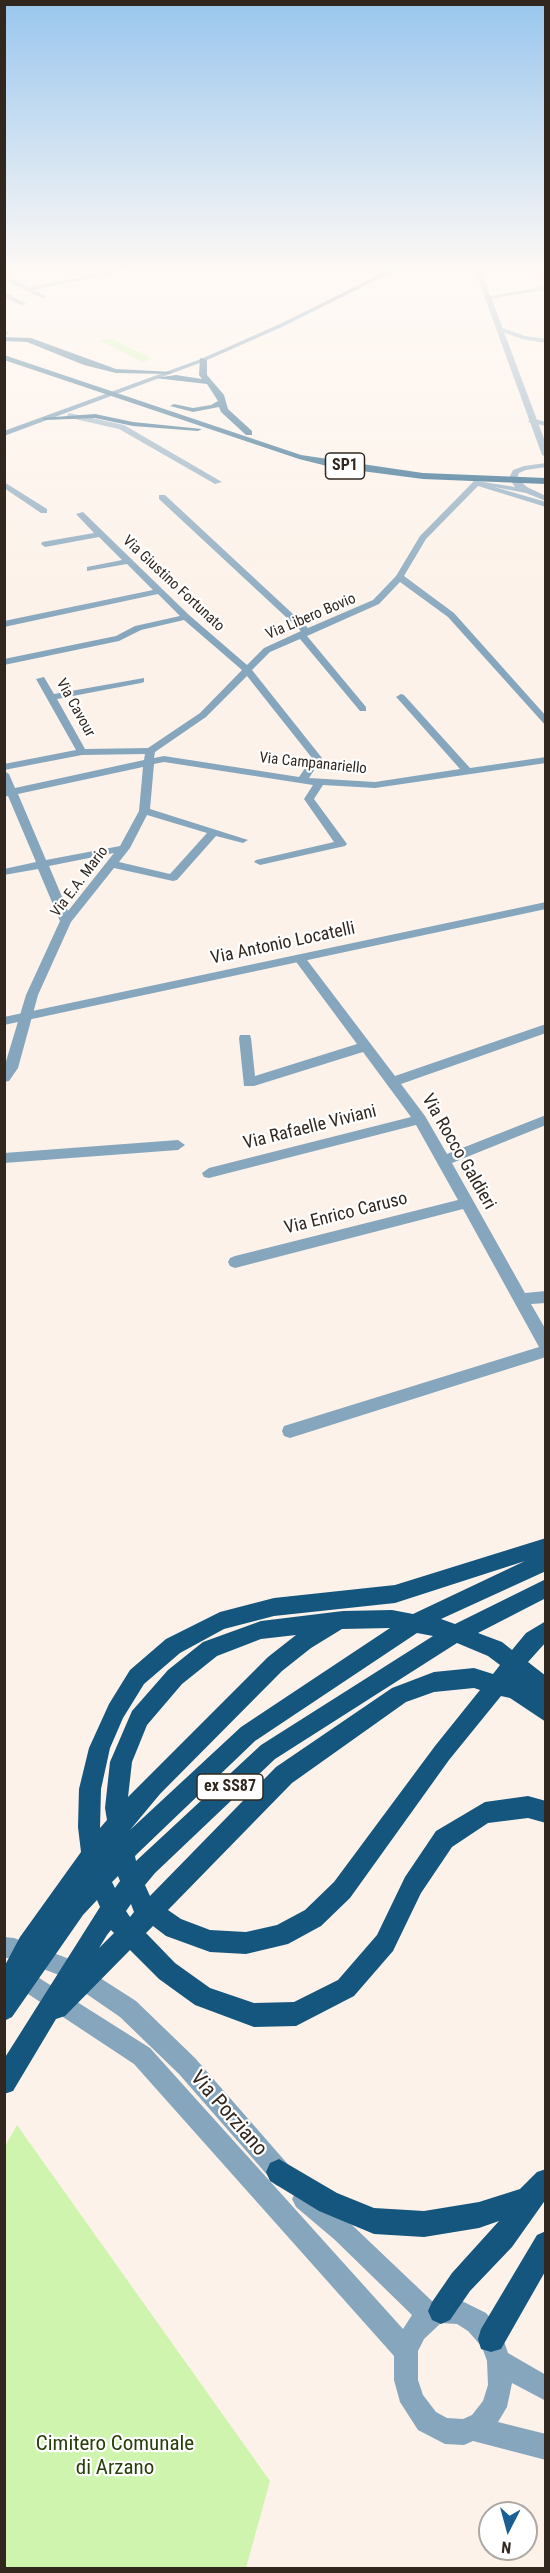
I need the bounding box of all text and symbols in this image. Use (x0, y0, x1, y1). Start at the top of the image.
road number: SP1 (326, 453, 364, 479)
street label: Via Giustino Fortunato (118, 532, 228, 636)
street label: Via Libero Bovio (263, 590, 359, 644)
street label: Via Cavour (52, 676, 98, 740)
street label: Via Campanariello (258, 749, 368, 779)
street label: Via E.A. Mario (48, 843, 112, 921)
street label: Via Antonio Locatelli (209, 918, 357, 970)
street label: Via Rocco Galdieri (416, 1090, 500, 1214)
street label: Via Rafaelle Viviani (241, 1101, 379, 1155)
street label: Via Enrico Caruso (282, 1188, 410, 1240)
road number: ex SS87 (197, 1774, 263, 1800)
street label: Via Porziano (184, 2066, 272, 2162)
park label: Cimitero Comunale di Arzano (36, 2432, 194, 2482)
north arrow (478, 2501, 538, 2561)
text: N (500, 2537, 512, 2557)

